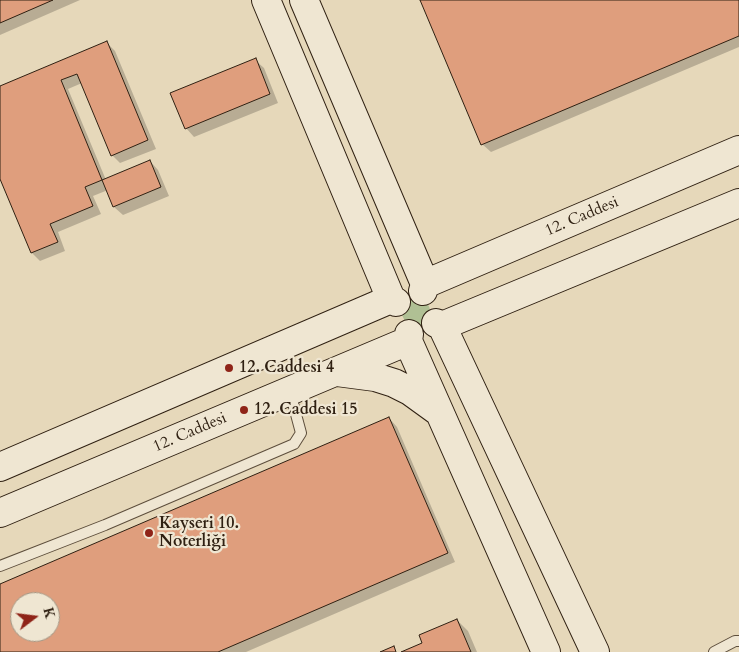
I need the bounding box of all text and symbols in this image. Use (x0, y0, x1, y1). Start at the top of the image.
street label: 12. Caddesi (542, 193, 622, 241)
place label: 12. Caddesi 4 (239, 358, 334, 378)
marker: 12. Caddesi 4 (223, 362, 235, 374)
place label: 12. Caddesi 15 (254, 400, 357, 420)
marker: 12. Caddesi 15 (238, 404, 250, 416)
street label: 12. Caddesi (150, 409, 230, 457)
place label: Kayseri 10. Noterliği (159, 514, 239, 552)
marker: Kayseri 10. Noterliği (143, 527, 155, 539)
north arrow (10, 592, 60, 642)
text: K (38, 605, 60, 621)

